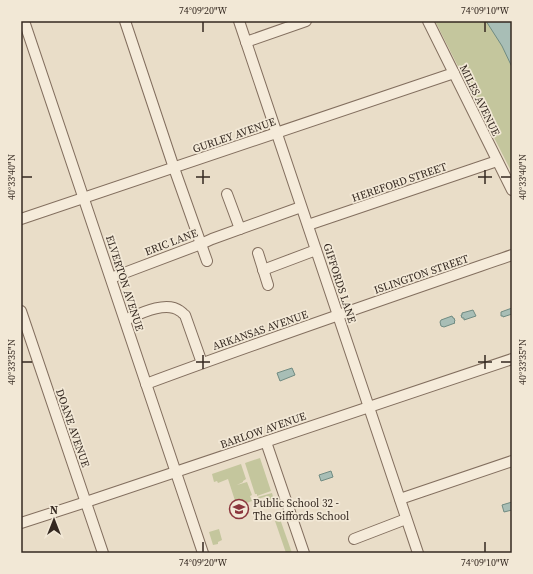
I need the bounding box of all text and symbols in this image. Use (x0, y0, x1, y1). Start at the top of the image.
text: 74°09'20"W (179, 4, 228, 17)
text: 74°09'10"W (461, 4, 510, 17)
street label: MILES AVENUE (456, 62, 503, 139)
street label: GURLEY AVENUE (191, 114, 278, 157)
text: 40°33'40"N (5, 154, 18, 200)
text: 40°33'40"N (516, 154, 529, 200)
street label: HEREFORD STREET (350, 159, 449, 206)
street label: ERIC LANE (143, 225, 200, 259)
street label: ELVERTON AVENUE (102, 233, 147, 333)
street label: GIFFORDS LANE (320, 241, 360, 325)
street label: ISLINGTON STREET (372, 251, 471, 298)
street label: ARKANSAS AVENUE (210, 307, 310, 354)
text: 40°33'35"N (5, 339, 18, 385)
text: 40°33'35"N (516, 339, 529, 385)
street label: DOANE AVENUE (52, 387, 93, 470)
street label: BARLOW AVENUE (218, 409, 308, 452)
place label: Public School 32 - The Giffords School (253, 496, 349, 524)
school or university icon: Public School 32 - The Giffords School (228, 498, 250, 520)
north arrow (34, 500, 74, 540)
text: N (50, 503, 58, 518)
text: 74°09'20"W (179, 556, 228, 569)
text: 74°09'10"W (461, 556, 510, 569)

